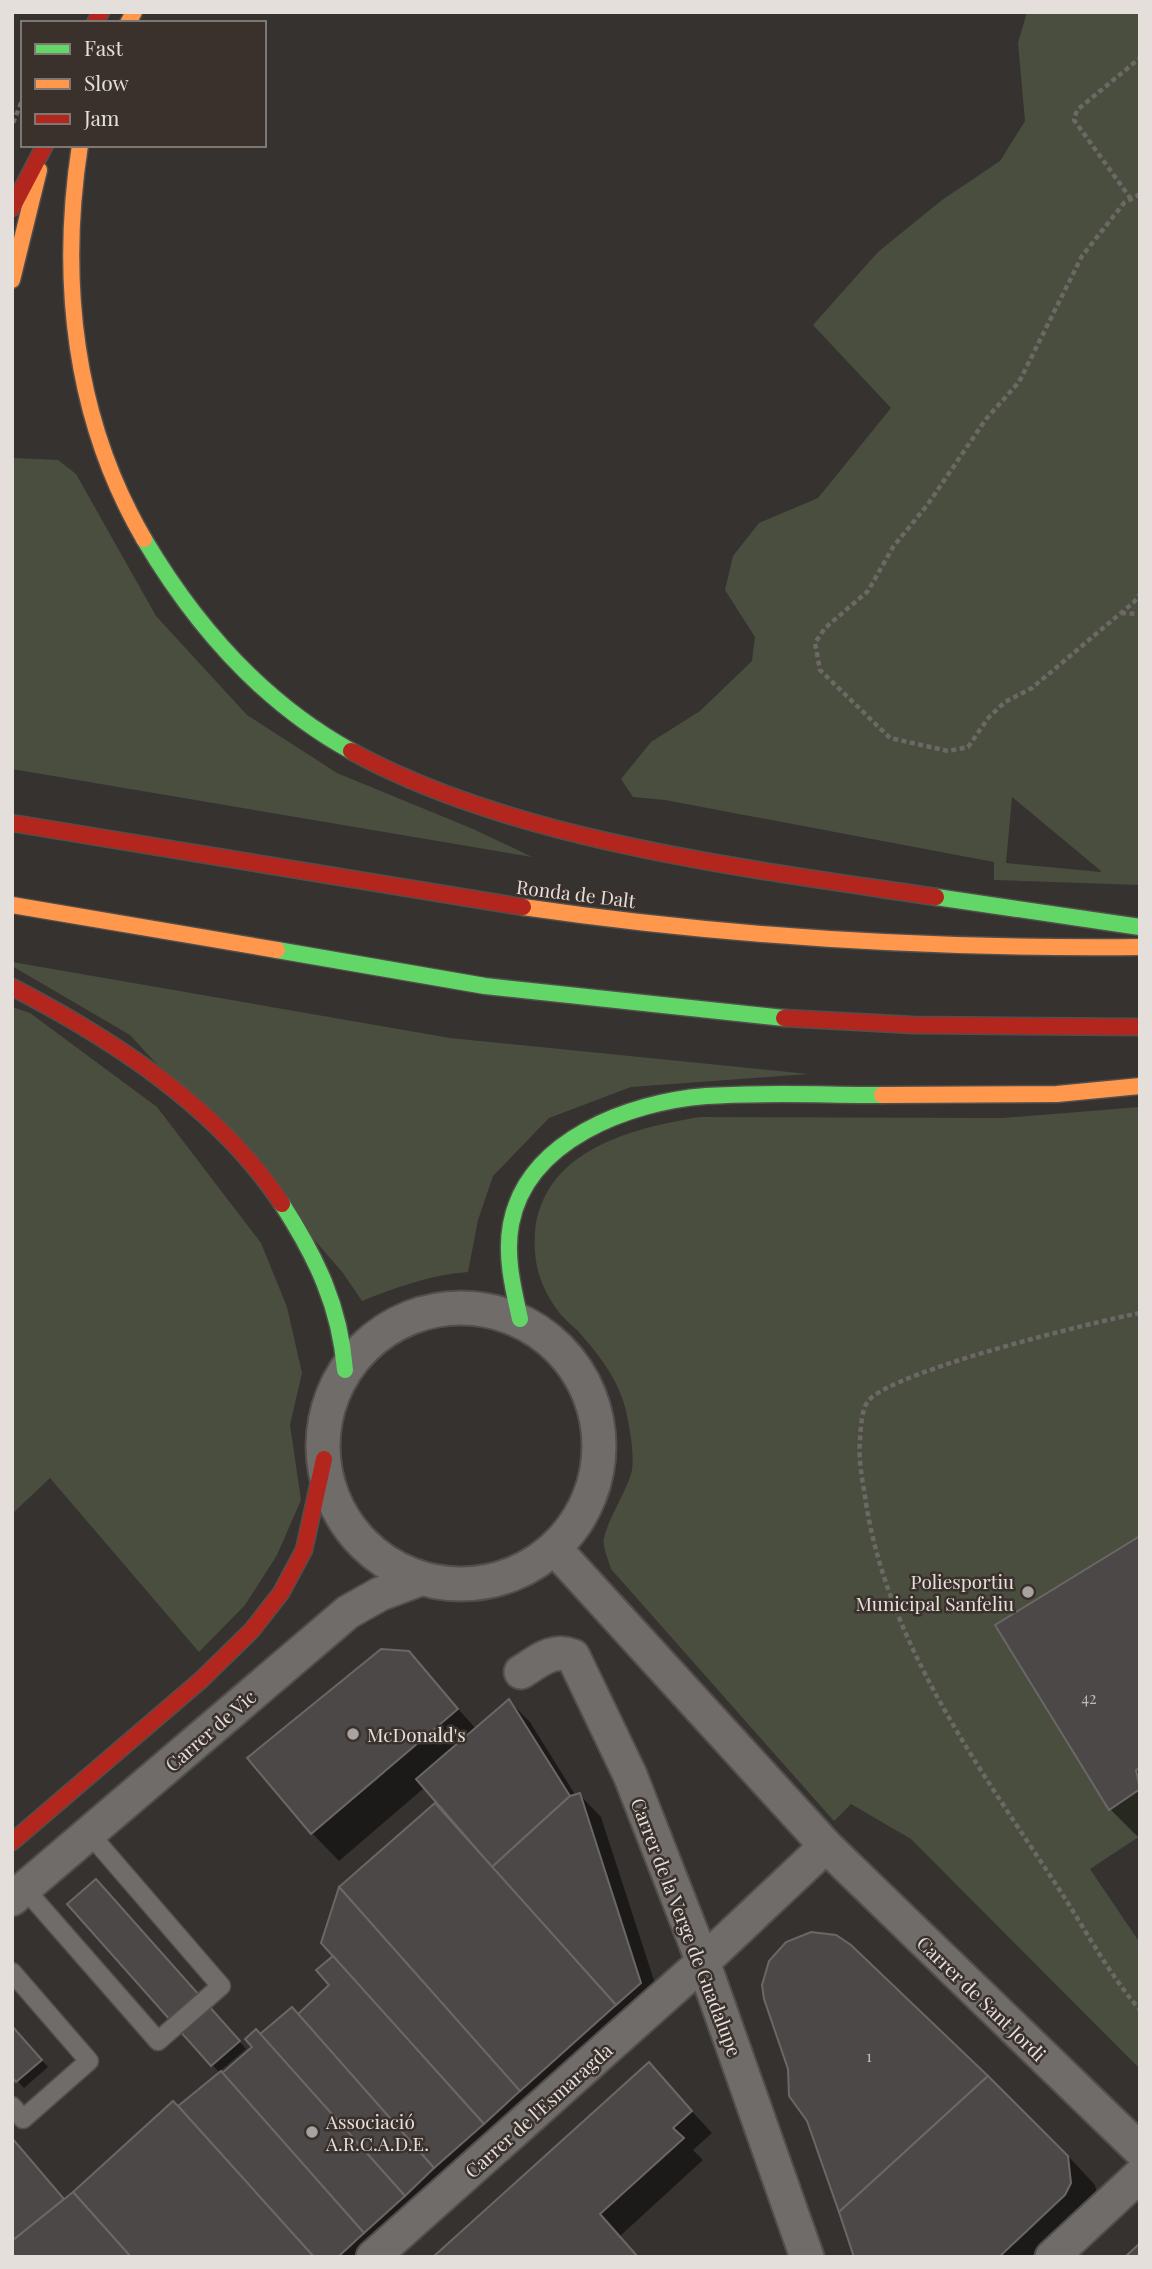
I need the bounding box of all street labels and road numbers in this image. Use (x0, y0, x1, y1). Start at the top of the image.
street label: Ronda de Dalt (515, 873, 637, 913)
street label: Carrer de Vic (159, 1683, 261, 1777)
street label: Carrer de la Verge de Guadalupe (626, 1794, 748, 2060)
street label: Carrer de Sant Jordi (912, 1930, 1052, 2067)
street label: Carrer de l'Esmaragda (459, 2036, 618, 2183)

